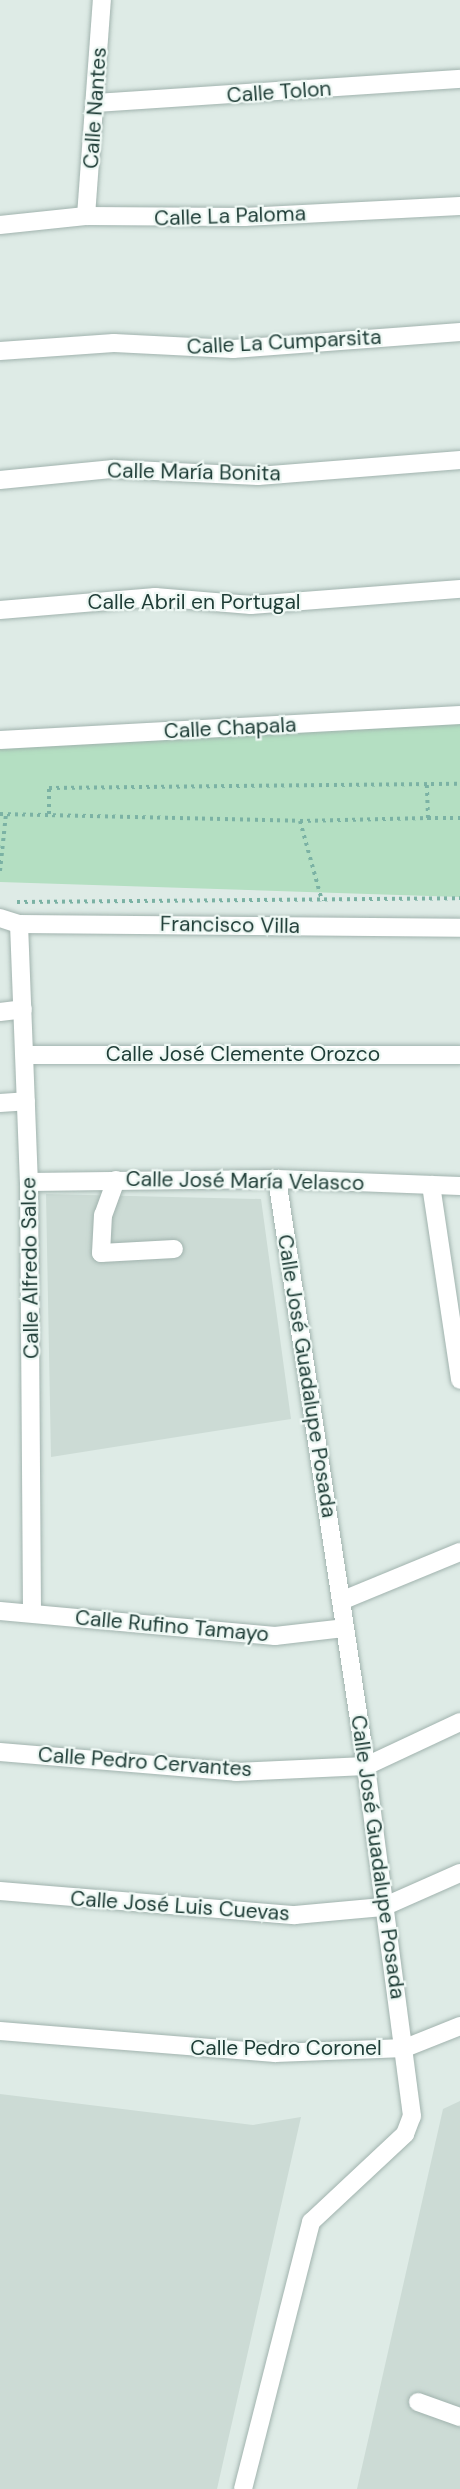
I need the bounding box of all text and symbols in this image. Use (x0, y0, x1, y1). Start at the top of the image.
street label: Calle Nantes (78, 46, 112, 170)
street label: Calle Tolon (226, 76, 332, 108)
street label: Calle La Paloma (154, 201, 306, 231)
street label: Calle La Cumparsita (186, 324, 382, 360)
street label: Calle María Bonita (107, 458, 281, 486)
street label: Calle Abril en Portugal (88, 589, 300, 615)
street label: Calle Chapala (163, 712, 297, 744)
street label: Francisco Villa (160, 911, 300, 939)
street label: Calle José Clemente Orozco (106, 1041, 380, 1067)
street label: Calle José María Velasco (125, 1166, 365, 1196)
street label: Calle Alfredo Salce (16, 1177, 44, 1359)
street label: Calle José Guadalupe Posada (272, 1233, 342, 1519)
street label: Calle Rufino Tamayo (74, 1605, 270, 1647)
street label: Calle José Guadalupe Posada (346, 1713, 410, 2001)
street label: Calle Pedro Cervantes (37, 1742, 253, 1782)
street label: Calle José Luis Cuevas (70, 1886, 290, 1926)
street label: Calle Pedro Coronel (190, 2035, 382, 2061)

